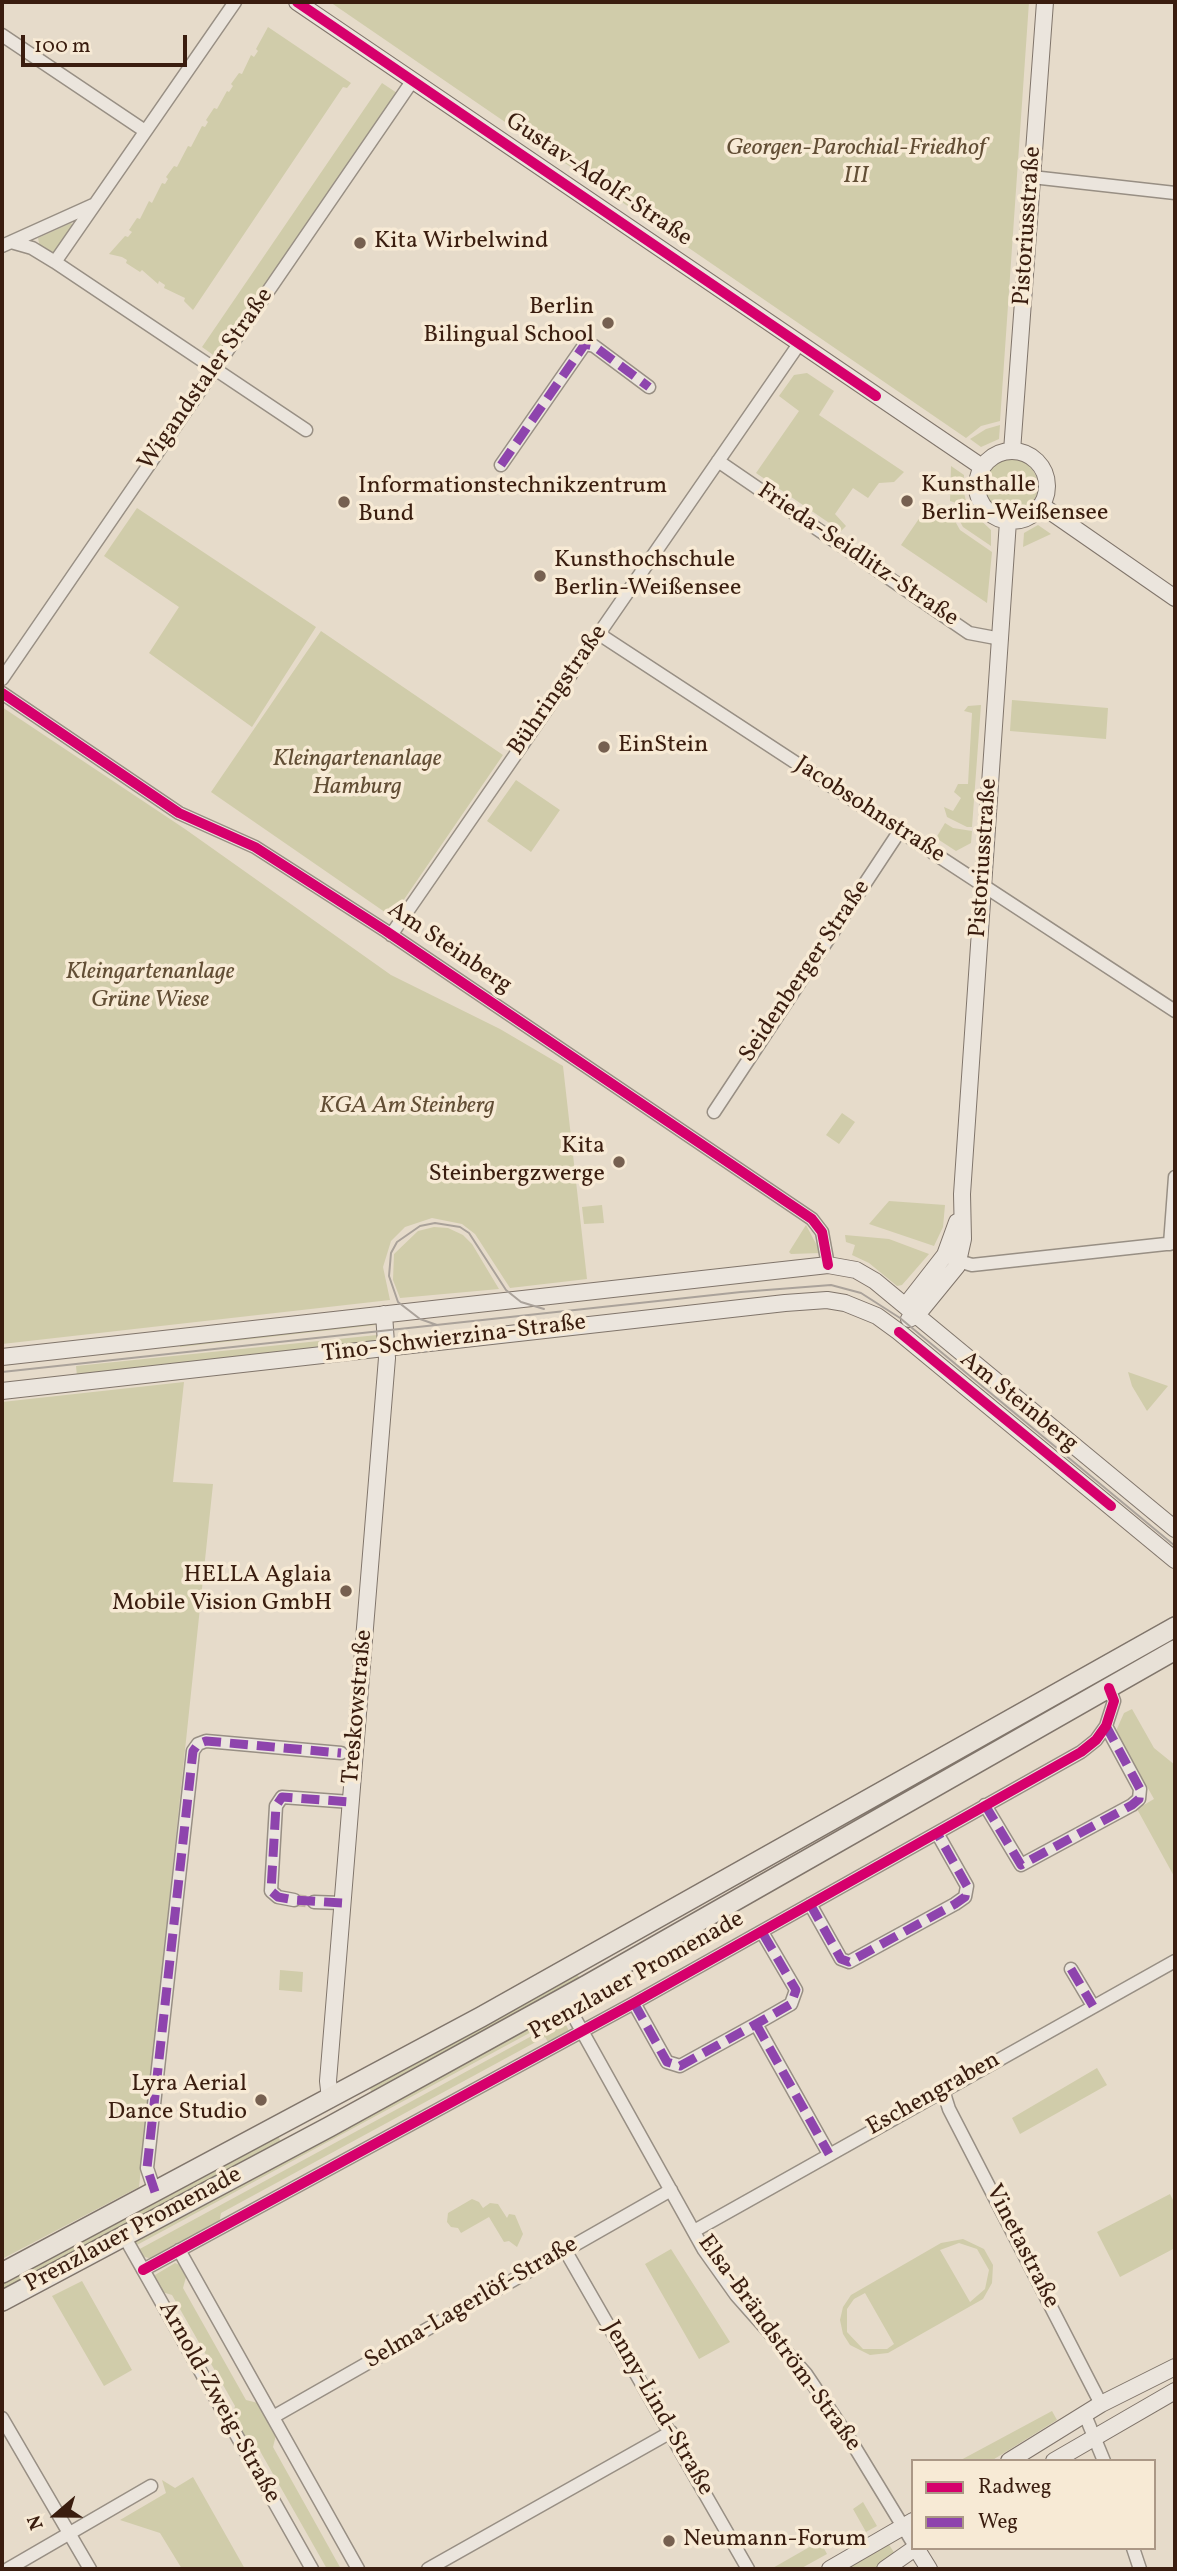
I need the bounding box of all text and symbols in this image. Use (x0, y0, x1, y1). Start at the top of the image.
scale bar (24, 21, 191, 65)
text: 100 m (34, 32, 91, 61)
street label: Gustav-Adolf-Straße (499, 108, 697, 254)
park label: Georgen-Parochial-Friedhof III (726, 136, 986, 192)
street label: Pistoriusstraße (1009, 145, 1049, 307)
place label: Kita Wirbelwind (374, 229, 549, 257)
marker: Kita Wirbelwind (352, 235, 368, 251)
street label: Wigandstaler Straße (133, 283, 281, 477)
place label: Berlin Bilingual School (423, 295, 594, 351)
marker: Berlin Bilingual School (600, 315, 616, 331)
place label: Kunsthalle Berlin-Weißensee (921, 473, 1108, 529)
place label: Informationstechnikzentrum Bund (358, 474, 667, 530)
street label: Frieda-Seidlitz-Straße (751, 478, 963, 634)
marker: Kunsthalle Berlin-Weißensee (899, 493, 915, 509)
marker: Informationstechnikzentrum Bund (336, 494, 352, 510)
place label: Kunsthochschule Berlin-Weißensee (554, 548, 741, 604)
marker: Kunsthochschule Berlin-Weißensee (532, 568, 548, 584)
street label: Bühringstraße (503, 620, 615, 762)
place label: EinStein (618, 733, 708, 761)
marker: EinStein (596, 739, 612, 755)
park label: Kleingartenanlage Hamburg (273, 747, 441, 803)
street label: Jacobsohnstraße (788, 752, 950, 870)
street label: Pistoriusstraße (965, 777, 1005, 939)
street label: Seidenberger Straße (734, 875, 878, 1069)
street label: Am Steinberg (381, 897, 517, 1001)
park label: Kleingartenanlage Grüne Wiese (66, 960, 234, 1016)
park label: KGA Am Steinberg (319, 1094, 495, 1122)
place label: Kita Steinbergzwerge (428, 1134, 605, 1190)
marker: Kita Steinbergzwerge (611, 1154, 627, 1170)
street label: Tino-Schwierzina-Straße (320, 1309, 588, 1371)
street label: Am Steinberg (953, 1346, 1083, 1460)
place label: HELLA Aglaia Mobile Vision GmbH (112, 1563, 332, 1619)
marker: HELLA Aglaia Mobile Vision GmbH (338, 1583, 354, 1599)
street label: Treskowstraße (338, 1629, 380, 1785)
street label: Prenzlauer Promenade (525, 1906, 749, 2048)
street label: Eschengraben (862, 2047, 1006, 2143)
place label: Lyra Aerial Dance Studio (108, 2072, 247, 2128)
marker: Lyra Aerial Dance Studio (253, 2092, 269, 2108)
street label: Prenzlauer Promenade (21, 2162, 247, 2300)
street label: Vinetastraße (978, 2180, 1064, 2314)
street label: Elsa-Brändström-Straße (690, 2230, 866, 2458)
street label: Selma-Lagerlöf-Straße (360, 2231, 584, 2377)
street label: Arnold-Zweig-Straße (151, 2297, 285, 2509)
street label: Jenny-Lind-Straße (595, 2317, 719, 2501)
legend (911, 2459, 1156, 2550)
text: Radweg (978, 2473, 1051, 2502)
north arrow (21, 2480, 91, 2550)
text: Weg (978, 2508, 1018, 2537)
text: N (22, 2511, 51, 2533)
place label: Neumann-Forum (683, 2527, 867, 2555)
marker: Neumann-Forum (661, 2533, 677, 2549)

